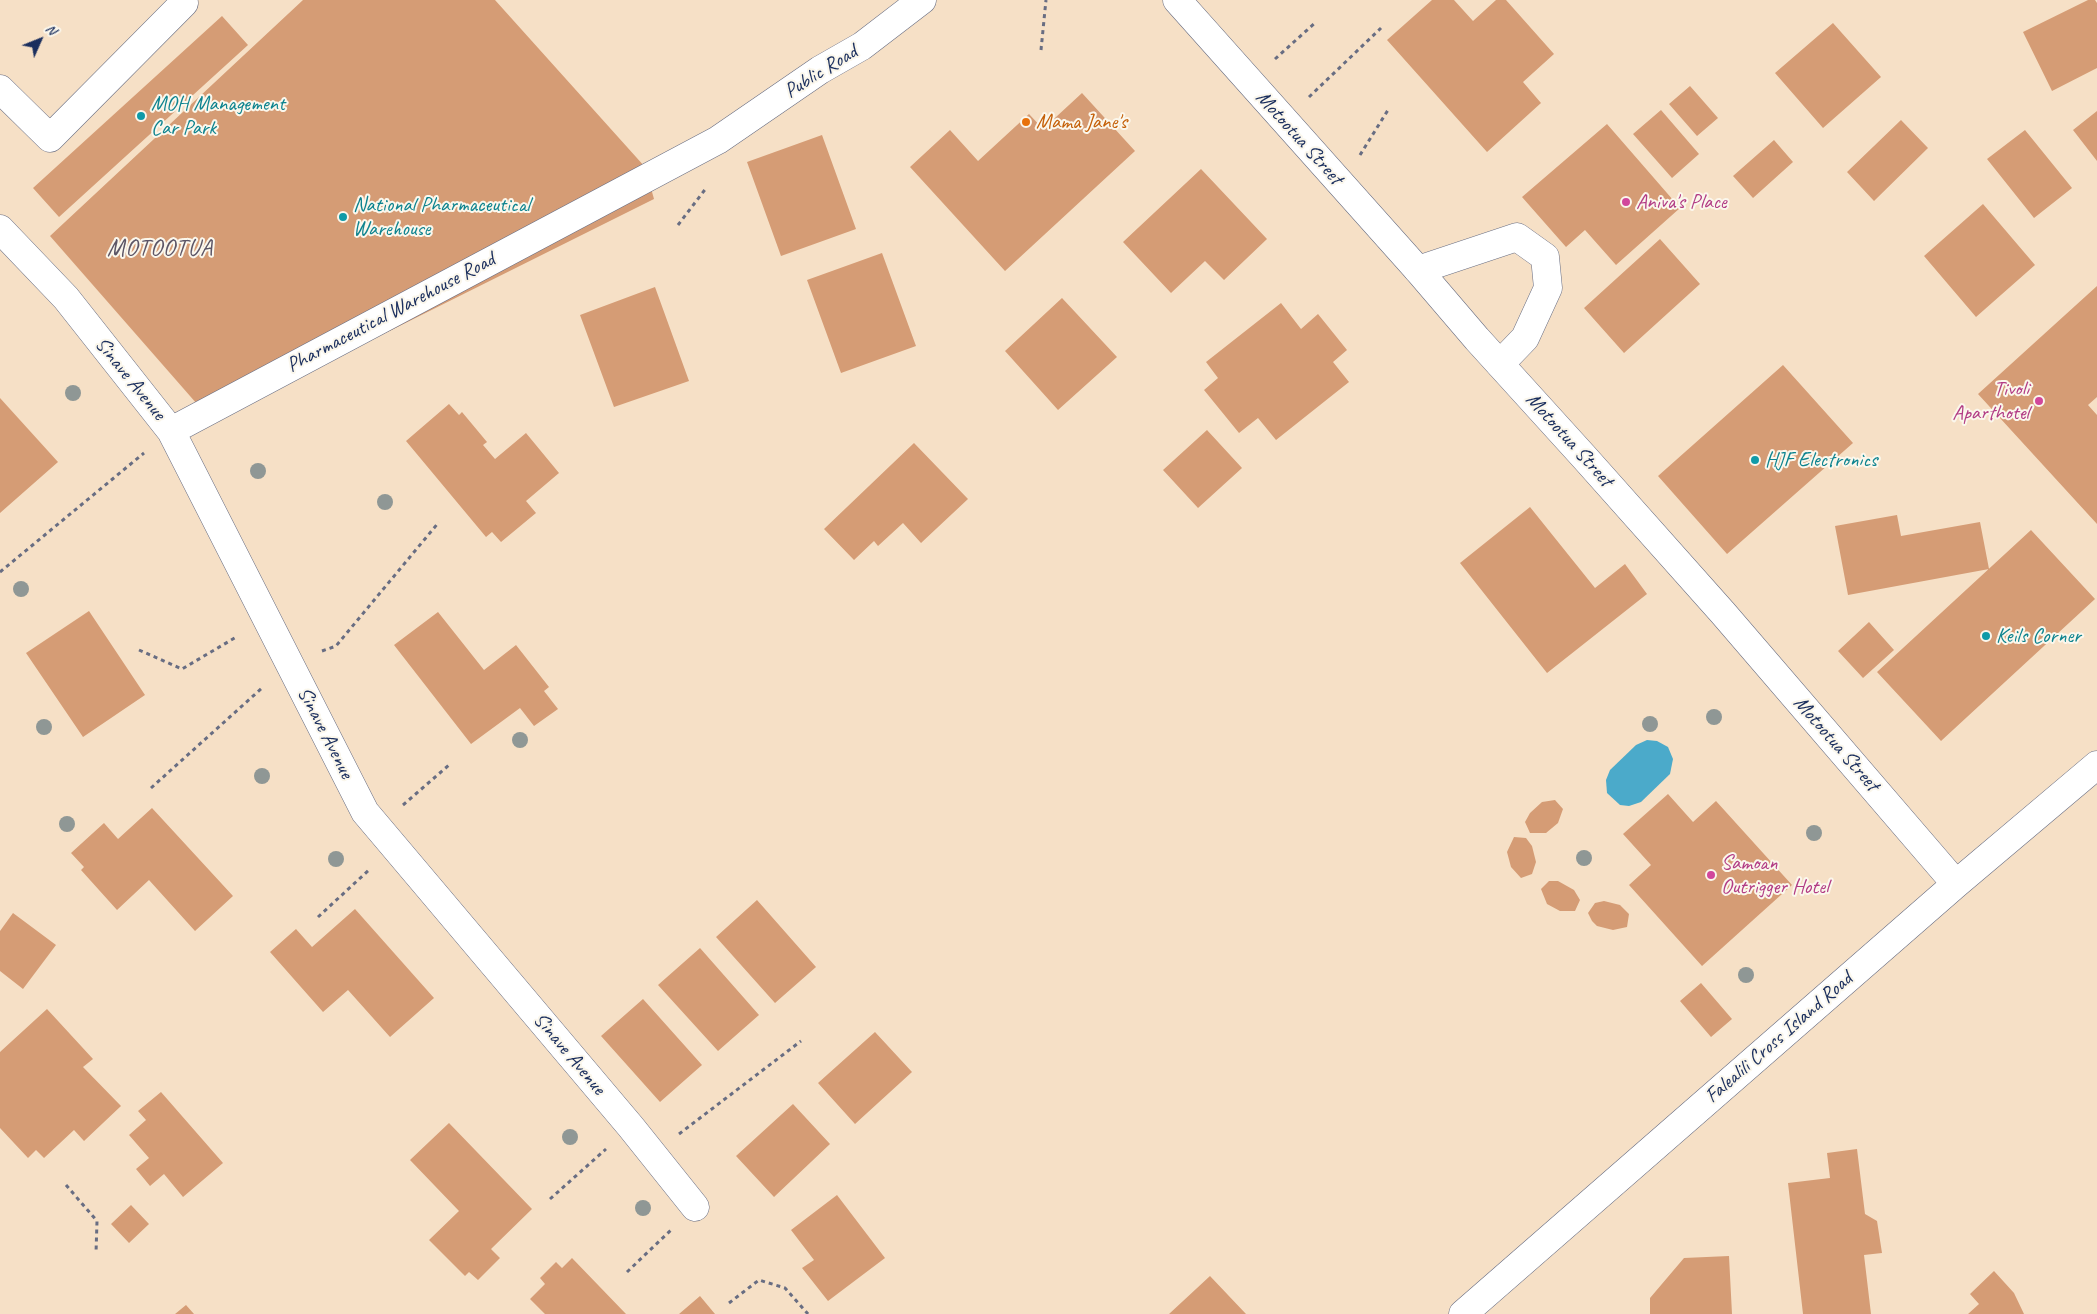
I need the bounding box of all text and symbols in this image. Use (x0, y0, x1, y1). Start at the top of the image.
north arrow (15, 15, 65, 65)
text: N (42, 20, 60, 38)
street label: Public Road (780, 40, 862, 104)
street label: Motootua Street (1250, 86, 1348, 190)
place label: MOH Management Car Park (151, 91, 285, 141)
place label: Mama Jane's (1036, 109, 1127, 135)
marker: MOH Management Car Park (135, 110, 147, 122)
marker: Mama Jane's (1020, 116, 1032, 128)
place label: Aniva's Place (1636, 189, 1727, 215)
place label: National Pharmaceutical Warehouse (353, 192, 530, 242)
marker: Aniva's Place (1620, 196, 1632, 208)
marker: National Pharmaceutical Warehouse (337, 211, 349, 223)
district label: MOTOOTUA (106, 235, 214, 263)
street label: Pharmaceutical Warehouse Road (283, 247, 499, 379)
street label: Sinave Avenue (89, 332, 171, 426)
place label: Tivoli Aparthotel (1952, 376, 2029, 426)
street label: Motootua Street (1520, 388, 1618, 492)
marker: Tivoli Aparthotel (2033, 395, 2045, 407)
place label: HJF Electronics (1765, 447, 1877, 473)
marker: HJF Electronics (1749, 454, 1761, 466)
place label: Keils Corner (1996, 623, 2081, 649)
marker: Keils Corner (1980, 630, 1992, 642)
street label: Sinave Avenue (291, 683, 359, 783)
street label: Motootua Street (1788, 691, 1884, 797)
place label: Samoan Outrigger Hotel (1721, 850, 1829, 900)
marker: Samoan Outrigger Hotel (1705, 869, 1717, 881)
street label: Falealili Cross Island Road (1700, 967, 1858, 1109)
street label: Sinave Avenue (527, 1008, 611, 1100)

